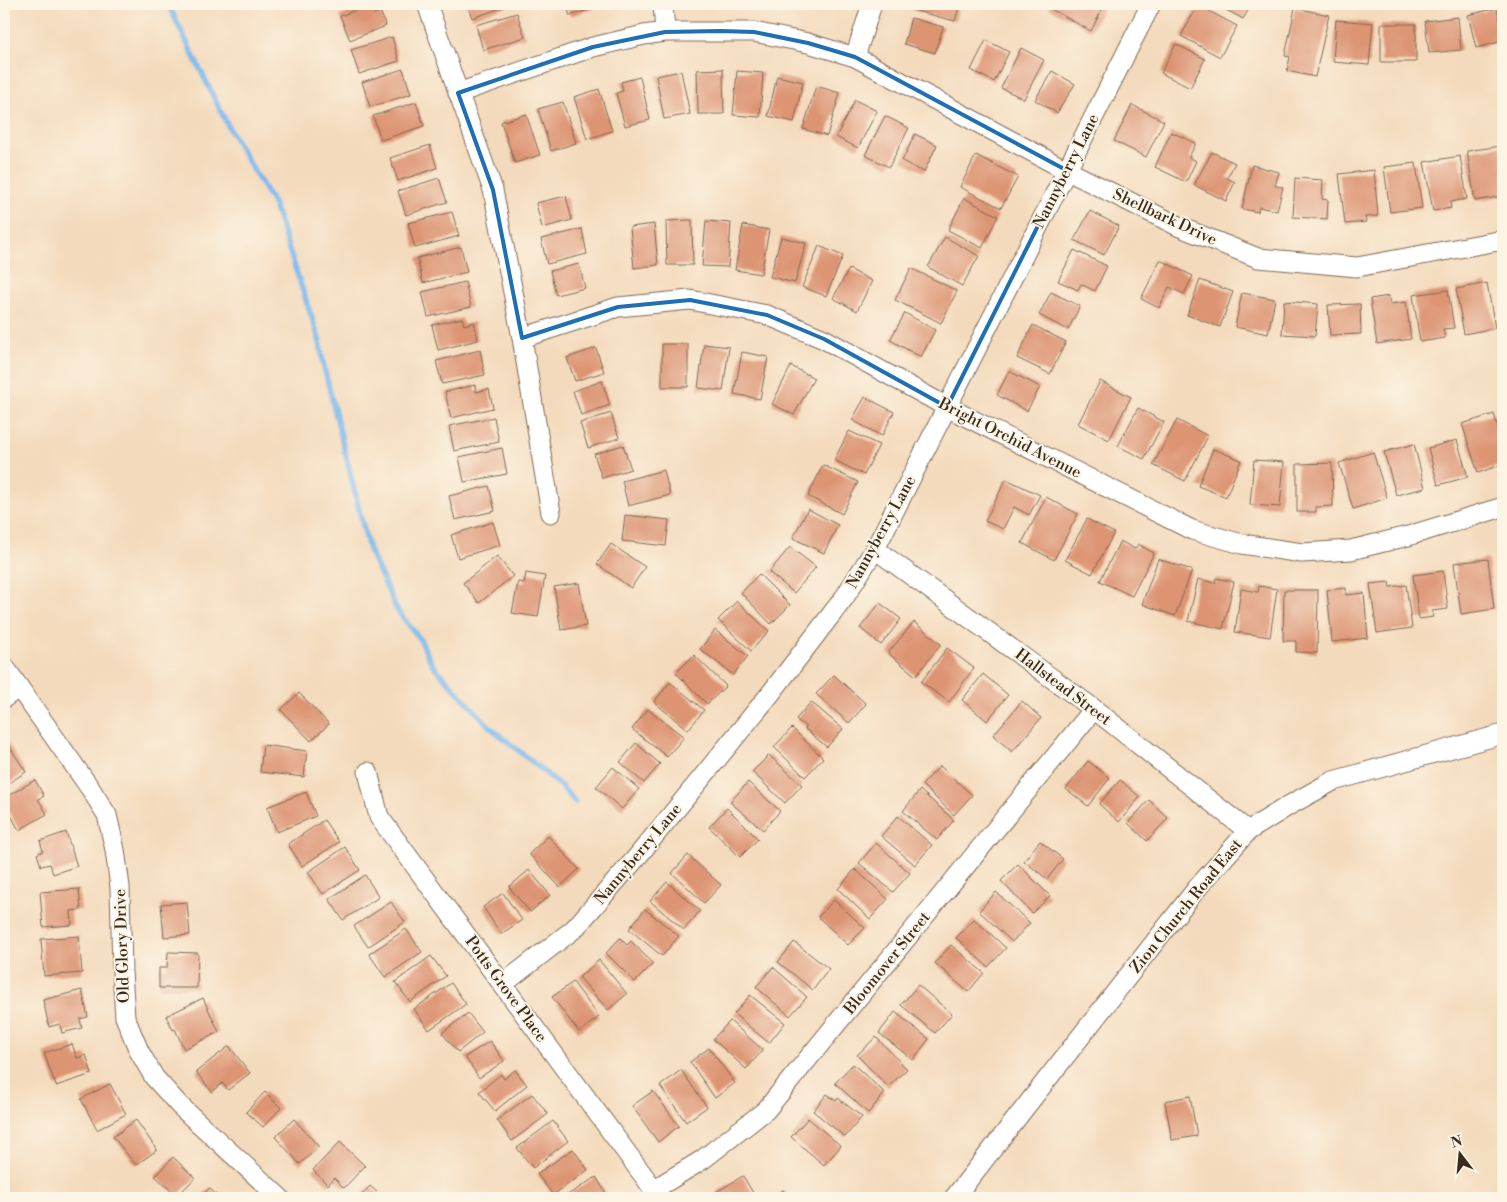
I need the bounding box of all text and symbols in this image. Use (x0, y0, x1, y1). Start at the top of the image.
street label: Nannyberry Lane (1029, 110, 1103, 232)
street label: Shellbark Drive (1110, 184, 1220, 250)
street label: Bright Orchid Avenue (934, 393, 1085, 483)
street label: Nannyberry Lane (842, 472, 920, 592)
street label: Hallstead Street (1011, 644, 1115, 730)
street label: Nannyberry Lane (590, 799, 686, 909)
street label: Zion Church Road East (1126, 835, 1247, 977)
street label: Old Glory Drive (110, 888, 134, 1004)
street label: Bloomover Street (839, 907, 935, 1019)
street label: Potts Grove Place (461, 932, 551, 1046)
north arrow (1434, 1130, 1484, 1180)
text: N (1449, 1132, 1464, 1153)

